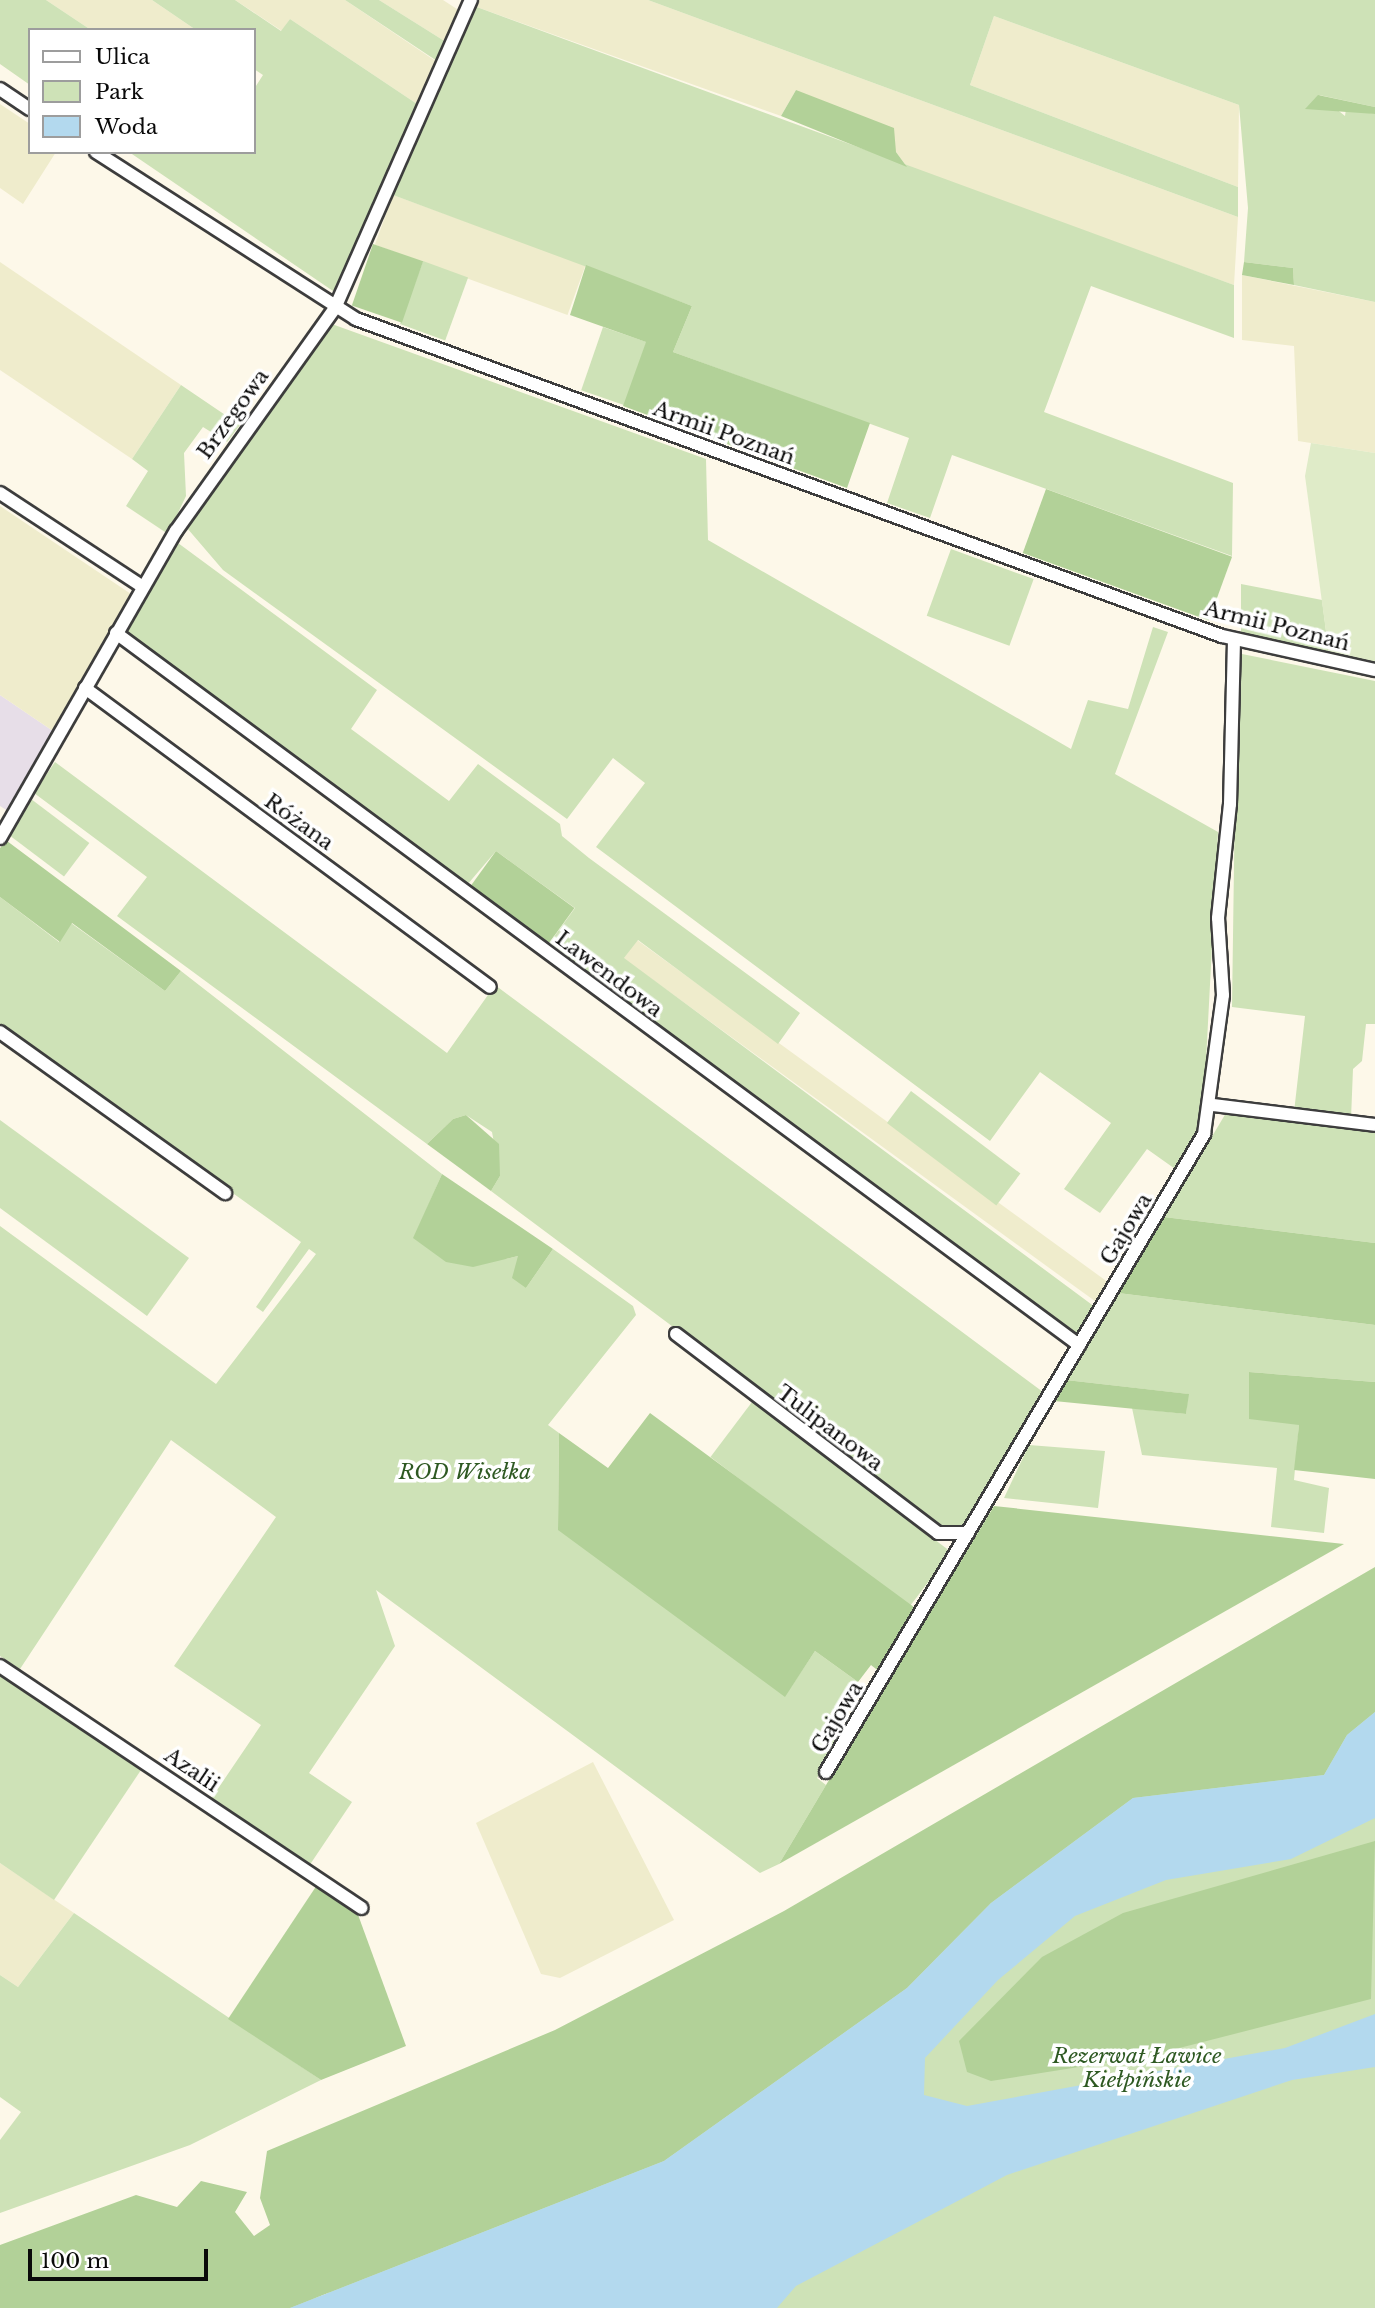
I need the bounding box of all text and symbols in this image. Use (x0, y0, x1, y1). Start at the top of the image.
legend (28, 28, 256, 154)
text: Ulica (95, 44, 150, 70)
text: Park (95, 79, 144, 105)
text: Woda (95, 114, 158, 140)
street label: Brzegowa (192, 364, 274, 464)
street label: Armii Poznań (650, 396, 798, 470)
street label: Armii Poznań (1202, 596, 1352, 656)
street label: Różana (259, 788, 339, 856)
street label: Lawendowa (551, 926, 667, 1022)
street label: Gajowa (1095, 1189, 1157, 1269)
street label: Tulipanowa (772, 1380, 888, 1476)
park label: ROD Wisełka (399, 1459, 531, 1485)
street label: Gajowa (806, 1677, 868, 1757)
street label: Azalii (160, 1743, 224, 1797)
park label: Rezerwat Ławice Kiełpińskie (1052, 2043, 1222, 2093)
scale bar (32, 2234, 212, 2278)
text: 100 m (41, 2248, 109, 2274)

